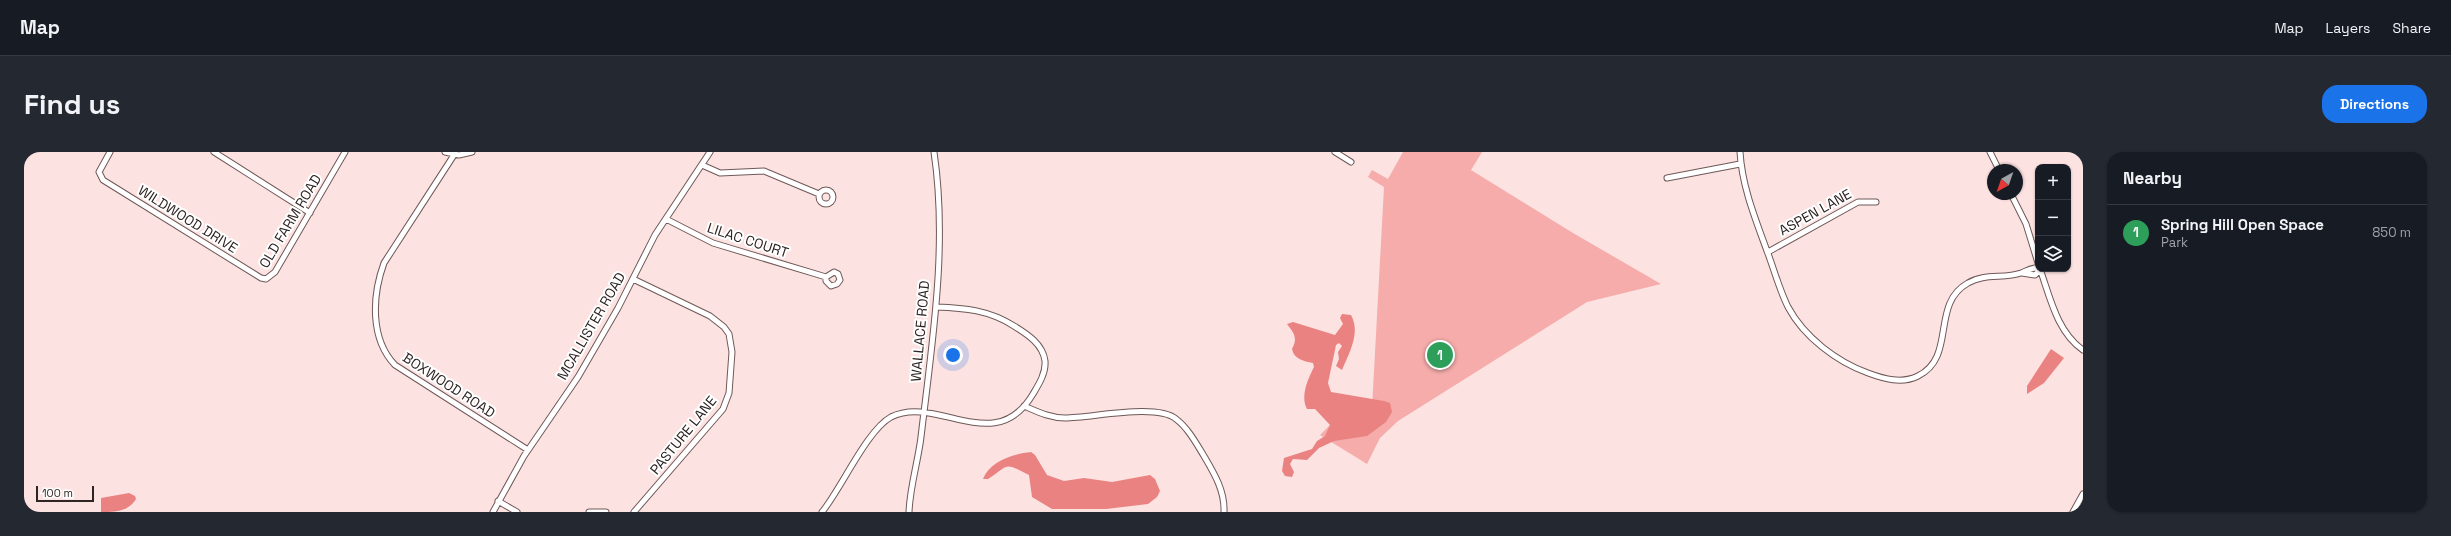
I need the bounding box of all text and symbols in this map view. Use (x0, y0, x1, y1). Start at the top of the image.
text: Map (20, 15, 60, 40)
text: Map (2274, 19, 2304, 37)
text: Layers (2326, 19, 2370, 37)
text: Share (2392, 19, 2431, 37)
button: Directions (2322, 85, 2427, 123)
text: Find us (24, 86, 121, 122)
north arrow (1987, 164, 2023, 200)
map controls (2035, 164, 2071, 272)
button: + (2035, 164, 2071, 200)
text: Nearby (2123, 167, 2182, 189)
street label: OLD FARM ROAD (255, 171, 325, 271)
street label: WILDWOOD DRIVE (135, 181, 241, 257)
street label: ASPEN LANE (1776, 185, 1855, 239)
button: − (2035, 200, 2071, 236)
text: Spring Hill Open Space (2161, 215, 2324, 234)
street label: LILAC COURT (705, 218, 791, 262)
text: 1 (2133, 224, 2139, 241)
text: 850 m (2372, 224, 2411, 241)
text: Park (2161, 234, 2188, 251)
button: layers (2035, 236, 2071, 272)
street label: MCALLISTER ROAD (553, 269, 629, 383)
street label: WALLACE ROAD (907, 280, 933, 382)
pin: 1 (1427, 340, 1453, 370)
your location (943, 345, 963, 365)
street label: BOXWOOD ROAD (399, 348, 499, 422)
street label: PASTURE LANE (646, 392, 720, 478)
scale bar (36, 484, 94, 503)
text: 100 m (42, 486, 73, 500)

